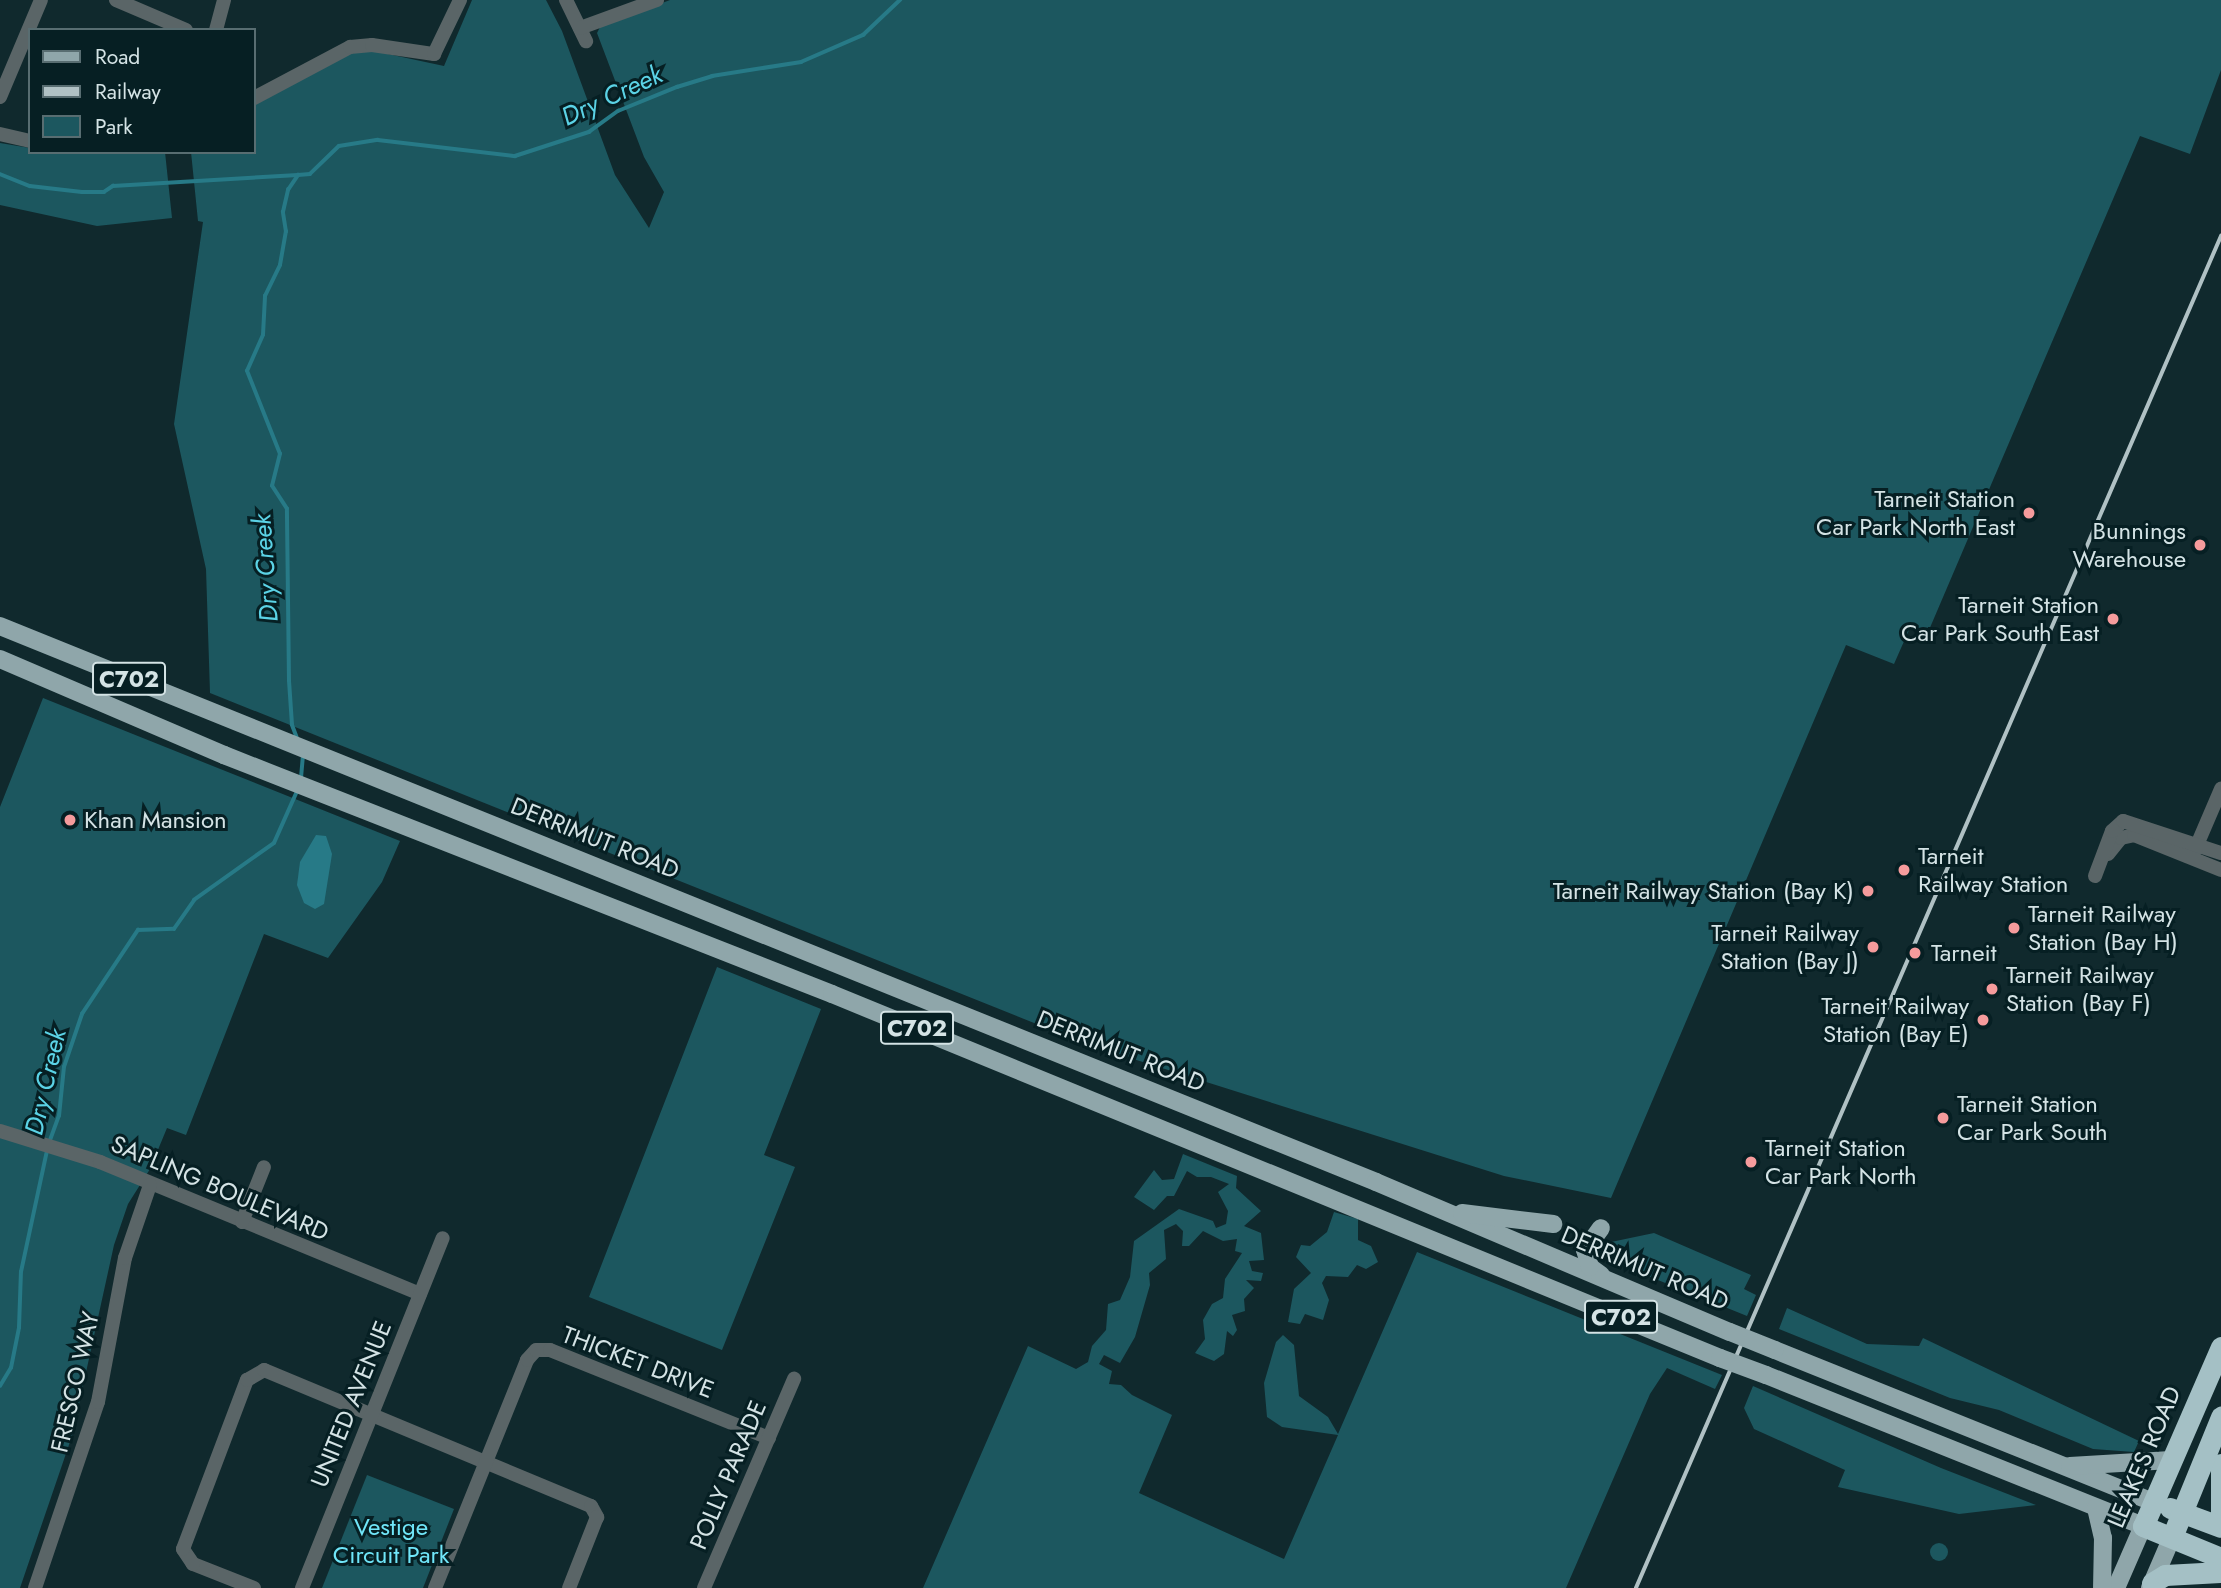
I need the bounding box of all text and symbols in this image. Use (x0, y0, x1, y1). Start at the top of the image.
legend (28, 28, 256, 154)
text: Road (95, 42, 140, 72)
water label: Dry Creek (556, 59, 668, 133)
text: Railway (95, 77, 161, 107)
text: Park (95, 112, 132, 142)
place label: Tarneit Station Car Park North East (1816, 485, 2015, 541)
marker: Tarneit Station Car Park North East (2021, 505, 2037, 521)
water label: Dry Creek (247, 513, 285, 623)
place label: Bunnings Warehouse (2073, 517, 2186, 573)
marker: Bunnings Warehouse (2192, 537, 2208, 553)
place label: Tarneit Station Car Park South East (1901, 591, 2099, 647)
marker: Tarneit Station Car Park South East (2105, 611, 2121, 627)
road number: C702 (90, 660, 168, 698)
street label: DERRIMUT ROAD (507, 791, 683, 885)
place label: Khan Mansion (84, 806, 227, 834)
marker: Khan Mansion (62, 812, 78, 828)
place label: Tarneit Railway Station (1918, 842, 2068, 898)
marker: Tarneit Railway Station (1896, 862, 1912, 878)
place label: Tarneit Railway Station (Bay K) (1553, 877, 1854, 905)
marker: Tarneit Railway Station (Bay K) (1860, 883, 1876, 899)
place label: Tarneit Railway Station (Bay H) (2028, 900, 2178, 956)
place label: Tarneit Railway Station (Bay J) (1711, 919, 1859, 975)
marker: Tarneit Railway Station (Bay H) (2006, 920, 2022, 936)
marker: Tarneit Railway Station (Bay J) (1865, 939, 1881, 955)
place label: Tarneit (1931, 939, 1996, 967)
marker: Tarneit (1905, 943, 1925, 963)
place label: Tarneit Railway Station (Bay F) (2006, 961, 2154, 1017)
marker: Tarneit Railway Station (Bay F) (1984, 981, 2000, 997)
place label: Tarneit Railway Station (Bay E) (1821, 992, 1969, 1048)
street label: DERRIMUT ROAD (1033, 1004, 1209, 1098)
road number: C702 (878, 1009, 956, 1048)
marker: Tarneit Railway Station (Bay E) (1975, 1012, 1991, 1028)
water label: Dry Creek (19, 1026, 73, 1138)
place label: Tarneit Station Car Park South (1957, 1090, 2108, 1146)
marker: Tarneit Station Car Park South (1935, 1110, 1951, 1126)
street label: SAPLING BOULEVARD (107, 1129, 333, 1247)
place label: Tarneit Station Car Park North (1765, 1134, 1917, 1190)
marker: Tarneit Station Car Park North (1743, 1154, 1759, 1170)
street label: DERRIMUT ROAD (1557, 1220, 1733, 1316)
road number: C702 (1582, 1298, 1660, 1336)
street label: FRESCO WAY (45, 1309, 105, 1455)
street label: UNITED AVENUE (305, 1317, 397, 1491)
street label: THICKET DRIVE (558, 1320, 718, 1404)
street label: LEAKES ROAD (2101, 1382, 2187, 1532)
street label: POLLY PARADE (684, 1396, 772, 1554)
park label: Vestige Circuit Park (333, 1513, 449, 1569)

